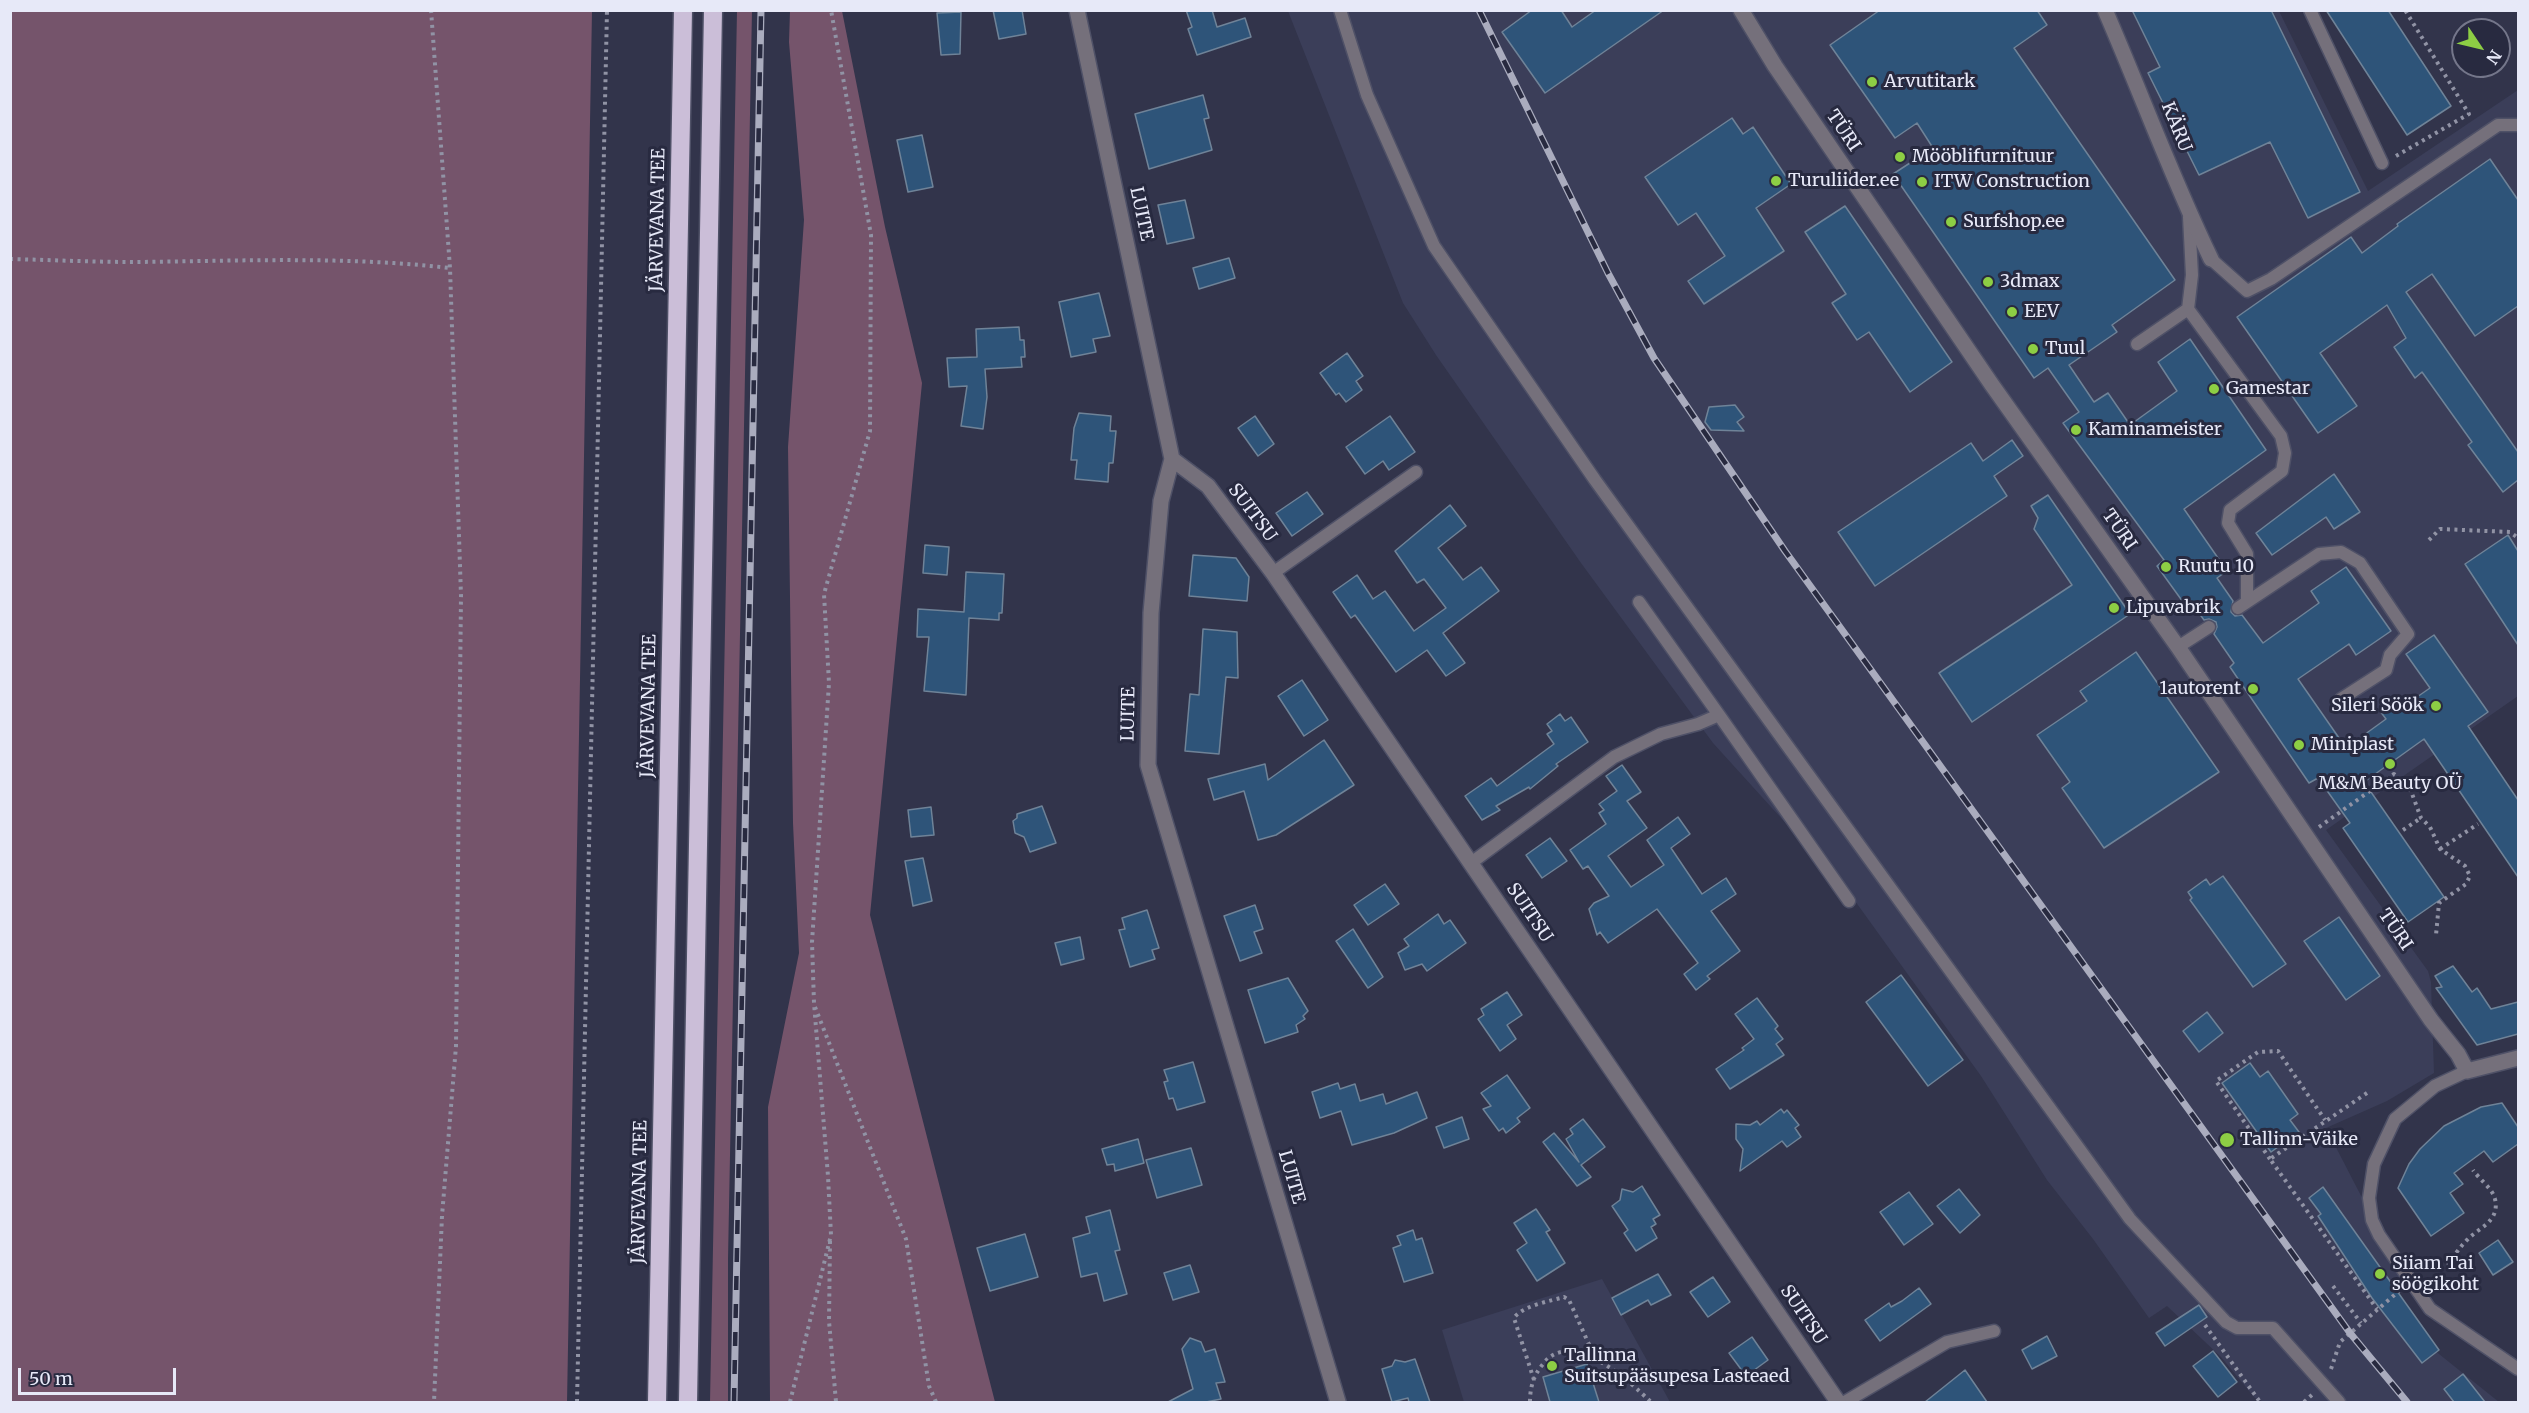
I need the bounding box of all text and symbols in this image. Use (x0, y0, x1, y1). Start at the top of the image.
north arrow (2451, 18, 2511, 78)
text: N (2482, 46, 2506, 68)
place label: Arvutitark (1884, 71, 1975, 93)
marker: Arvutitark (1865, 75, 1879, 89)
street label: KÄRU (2156, 99, 2196, 155)
street label: TÜRI (1821, 106, 1865, 156)
place label: Mööblifurnituur (1912, 146, 2054, 168)
street label: JÄRVEVANA TEE (646, 148, 670, 292)
marker: Mööblifurnituur (1893, 150, 1907, 164)
place label: Turuliider.ee (1788, 170, 1899, 192)
place label: ITW Construction (1934, 171, 2090, 193)
marker: Turuliider.ee (1769, 174, 1783, 188)
marker: ITW Construction (1915, 175, 1929, 189)
street label: LUITE (1125, 185, 1157, 243)
place label: Surfshop.ee (1963, 211, 2065, 233)
marker: Surfshop.ee (1944, 215, 1958, 229)
place label: 3dmax (2000, 271, 2060, 293)
marker: 3dmax (1981, 275, 1995, 289)
place label: EEV (2024, 301, 2059, 323)
marker: EEV (2005, 305, 2019, 319)
place label: Tuul (2045, 338, 2085, 360)
marker: Tuul (2026, 342, 2040, 356)
place label: Gamestar (2226, 378, 2310, 400)
marker: Gamestar (2207, 382, 2221, 396)
place label: Kaminameister (2088, 419, 2222, 441)
marker: Kaminameister (2069, 423, 2083, 437)
street label: SUITSU (1223, 480, 1281, 546)
street label: TÜRI (2097, 505, 2141, 555)
place label: Ruutu 10 (2178, 556, 2254, 578)
marker: Ruutu 10 (2159, 560, 2173, 574)
place label: Lipuvabrik (2126, 597, 2220, 619)
marker: Lipuvabrik (2107, 601, 2121, 615)
street label: JÄRVEVANA TEE (637, 634, 661, 778)
place label: 1autorent (2160, 678, 2241, 700)
marker: 1autorent (2246, 682, 2260, 696)
street label: LUITE (1118, 686, 1140, 742)
place label: Sileri Söök (2331, 695, 2424, 717)
marker: Sileri Söök (2429, 699, 2443, 713)
place label: Miniplast (2311, 734, 2394, 756)
marker: Miniplast (2292, 738, 2306, 752)
marker: M&M Beauty OÜ (2383, 757, 2397, 771)
place label: M&M Beauty OÜ (2318, 773, 2462, 795)
street label: SUITSU (1501, 879, 1557, 947)
street label: TÜRI (2373, 905, 2417, 955)
street label: JÄRVEVANA TEE (628, 1120, 652, 1264)
place label: Tallinn-Väike (2240, 1129, 2358, 1151)
marker: Tallinn-Väike (2218, 1131, 2236, 1149)
street label: LUITE (1273, 1148, 1309, 1206)
place label: Siiam Tai söögikoht (2392, 1253, 2479, 1296)
marker: Siiam Tai söögikoht (2373, 1267, 2387, 1281)
street label: SUITSU (1775, 1281, 1831, 1349)
place label: Tallinna Suitsupääsupesa Lasteaed (1564, 1345, 1790, 1388)
scale bar (21, 1356, 178, 1394)
marker: Tallinna Suitsupääsupesa Lasteaed (1545, 1359, 1559, 1373)
text: 50 m (29, 1367, 73, 1390)

